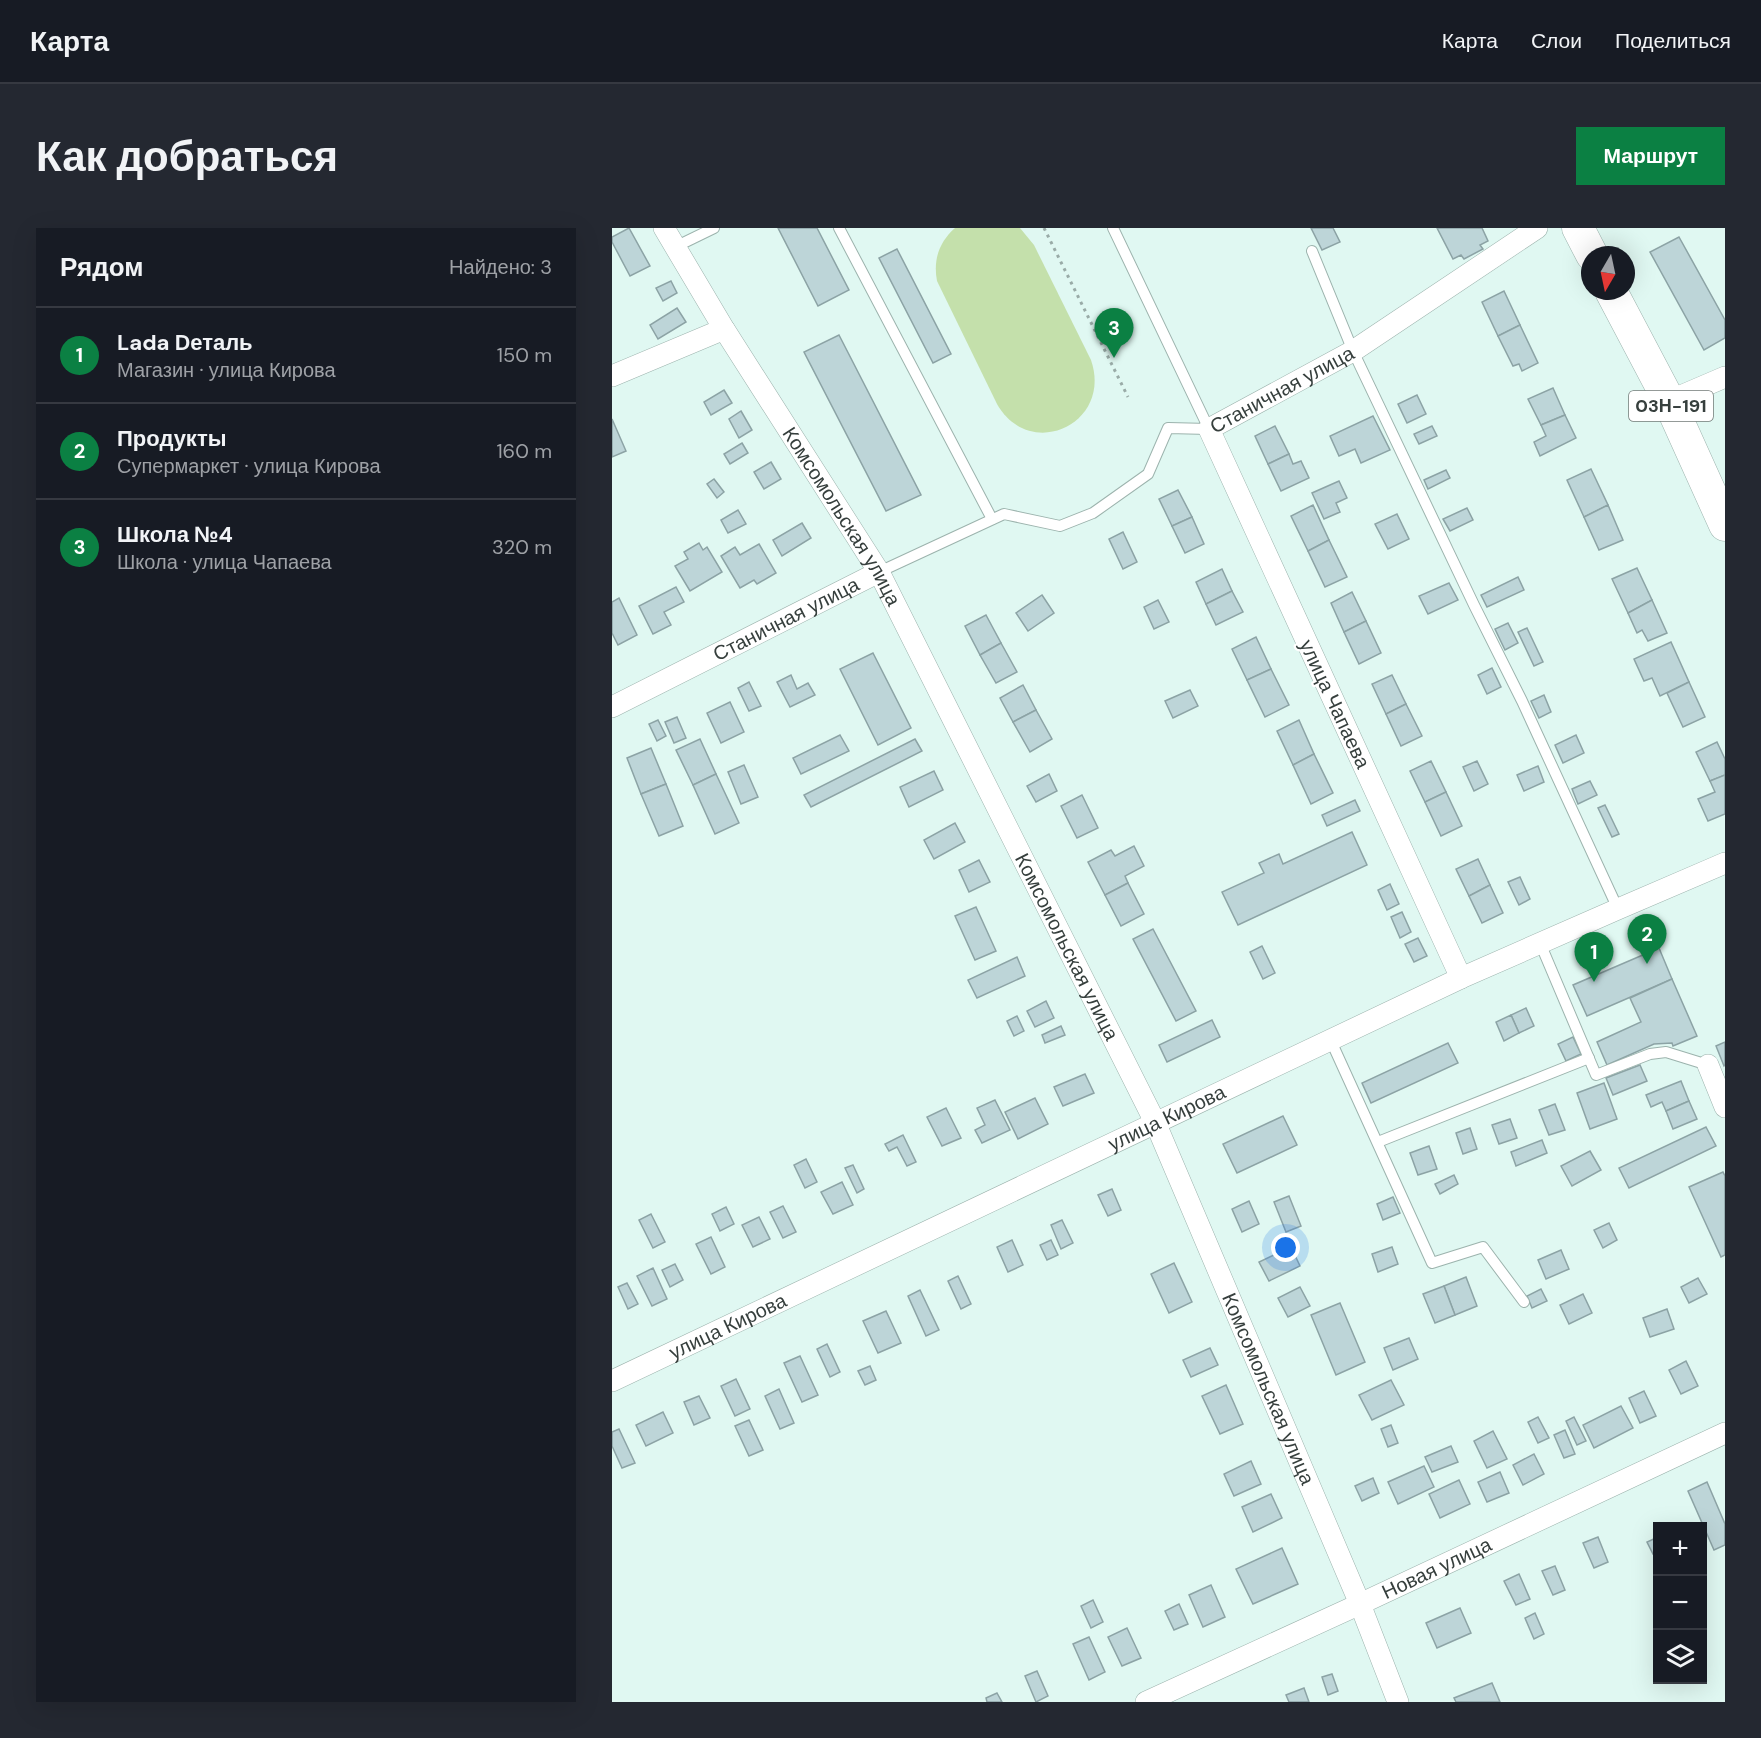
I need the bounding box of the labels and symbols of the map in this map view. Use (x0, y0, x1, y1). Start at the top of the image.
north arrow (1581, 246, 1635, 300)
pin: 3 (1094, 308, 1134, 358)
street label: Станичная улица (1205, 339, 1359, 439)
road number: 03Н-191 (1629, 391, 1713, 421)
street label: Комсомольская улица (777, 422, 907, 611)
street label: Станичная улица (709, 571, 864, 667)
street label: улица Чапаева (1294, 635, 1377, 773)
street label: Комсомольская улица (1009, 849, 1125, 1045)
pin: 2 (1628, 914, 1666, 964)
pin: 1 (1574, 932, 1614, 982)
street label: улица Кирова (1104, 1078, 1230, 1157)
your location (1271, 1233, 1300, 1262)
street label: улица Кирова (665, 1287, 791, 1365)
street label: Комсомольская улица (1216, 1289, 1321, 1489)
street label: Новая улица (1378, 1531, 1496, 1605)

